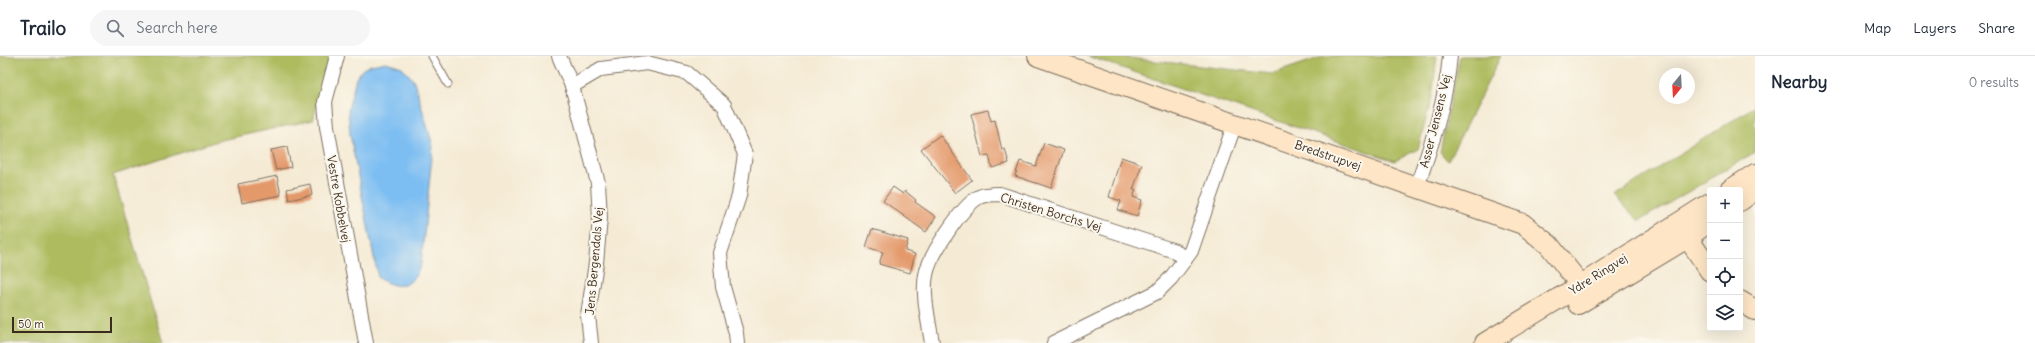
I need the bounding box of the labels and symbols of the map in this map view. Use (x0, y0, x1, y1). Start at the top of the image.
north arrow (1659, 68, 1695, 104)
street label: Asser Jensens Vej (1416, 73, 1454, 169)
street label: Bredstrupvej (1293, 137, 1363, 173)
street label: Vestre Kobbelvej (324, 154, 354, 244)
street label: Christen Borchs Vej (999, 189, 1103, 235)
street label: Jens Bergendals Vej (582, 206, 606, 316)
street label: Ydre Ringvej (1566, 250, 1630, 298)
scale bar (12, 315, 112, 334)

